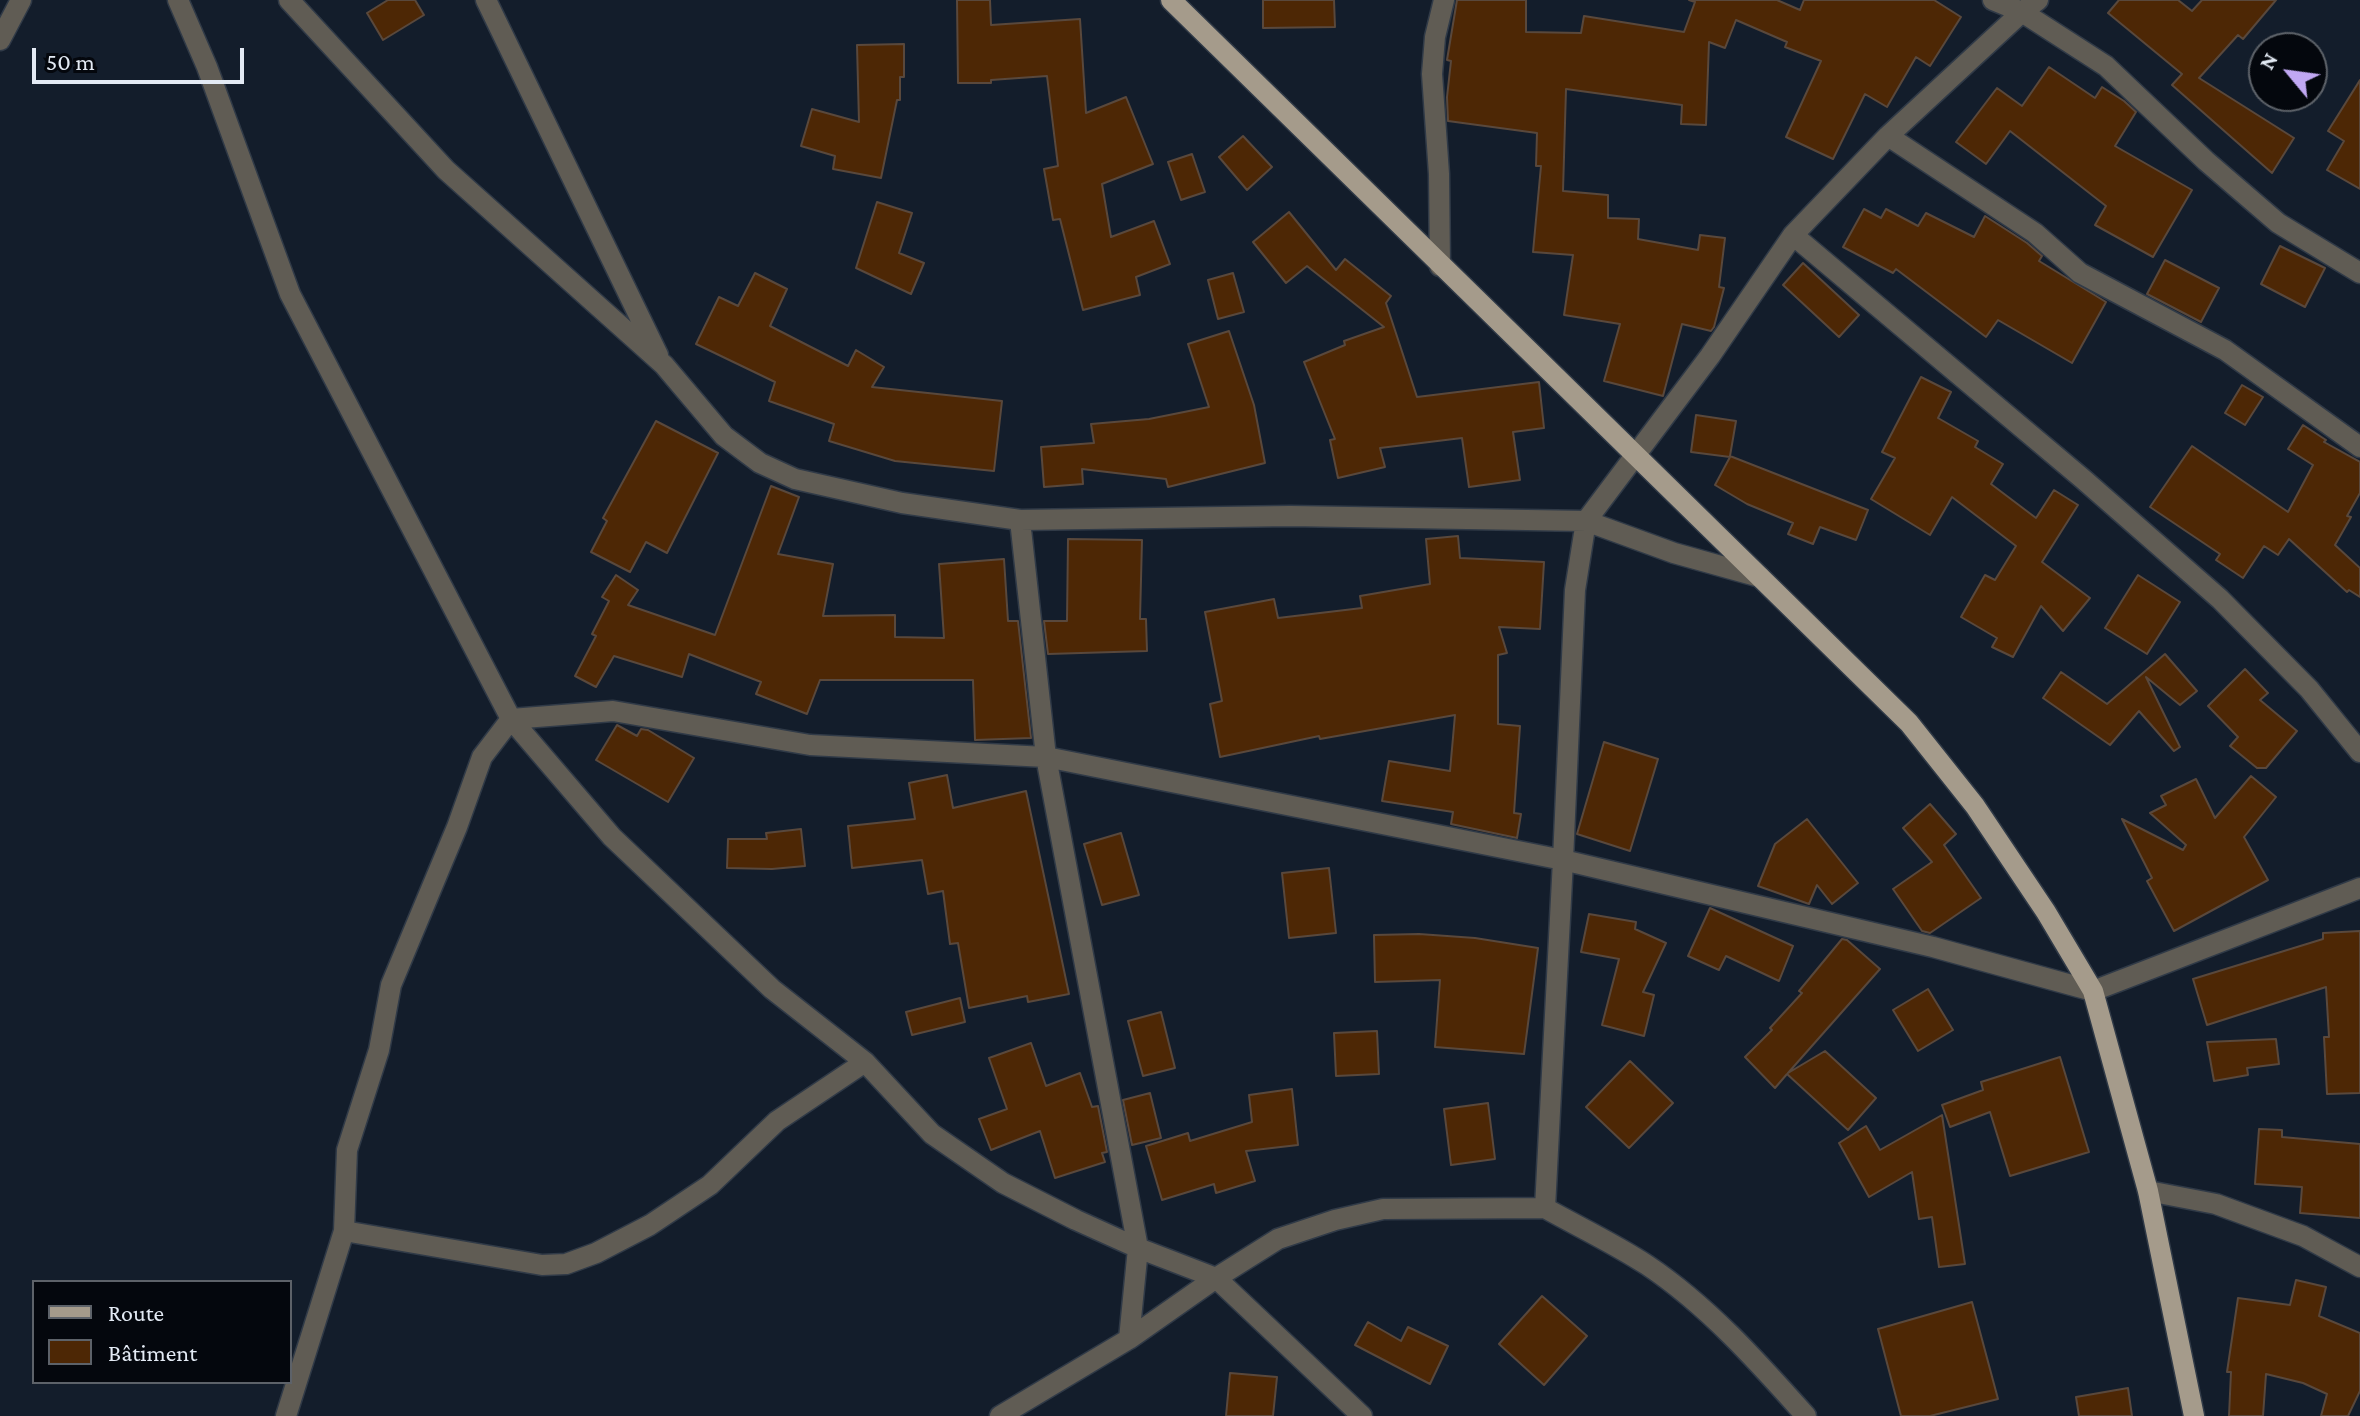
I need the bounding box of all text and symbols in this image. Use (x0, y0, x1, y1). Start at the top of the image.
scale bar (36, 32, 248, 82)
north arrow (2248, 32, 2328, 112)
text: 50 m (46, 48, 95, 75)
text: N (2254, 48, 2283, 74)
legend (32, 1280, 292, 1384)
text: Route (108, 1299, 164, 1326)
text: Bâtiment (108, 1339, 197, 1366)

